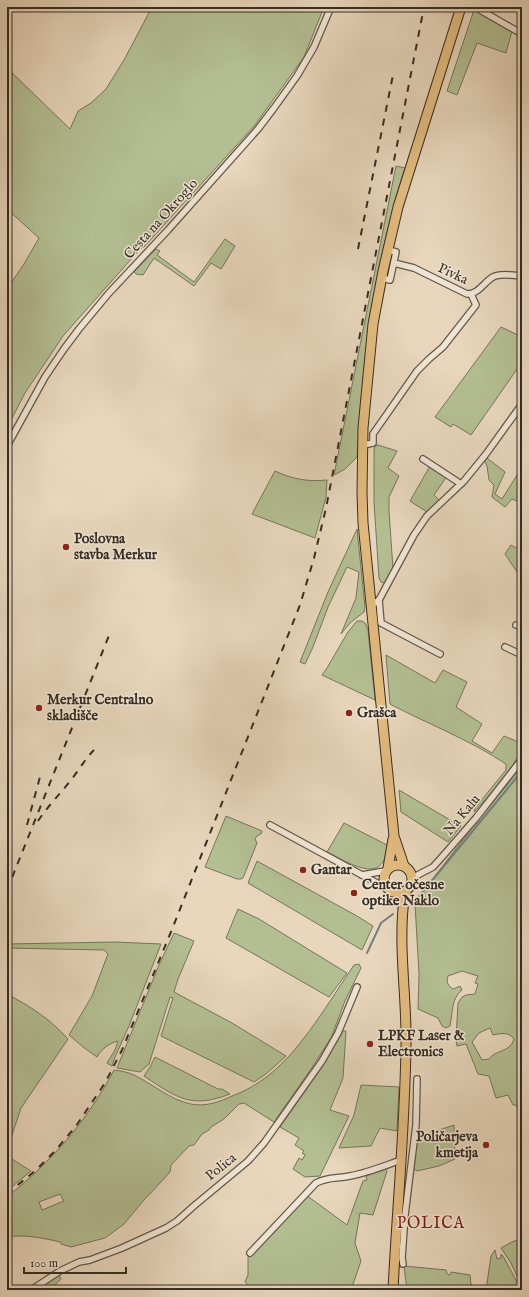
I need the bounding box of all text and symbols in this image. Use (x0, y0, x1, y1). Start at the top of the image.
street label: Cesta na Okroglo (120, 175, 202, 263)
street label: Pivka (435, 259, 472, 289)
place label: Poslovna stavba Merkur (74, 530, 158, 564)
marker: Poslovna stavba Merkur (61, 542, 71, 552)
place label: Merkur Centralno skladišče (47, 691, 154, 725)
marker: Merkur Centralno skladišče (34, 703, 44, 713)
place label: Grašca (357, 704, 397, 722)
marker: Grašca (344, 708, 354, 718)
street label: Na Kalu (440, 791, 484, 839)
place label: Gantar (311, 861, 352, 879)
marker: Gantar (298, 865, 308, 875)
place label: Center očesne optike Naklo (362, 876, 445, 910)
marker: Center očesne optike Naklo (349, 888, 359, 898)
place label: LPKF Laser & Electronics (378, 1027, 465, 1061)
marker: LPKF Laser & Electronics (365, 1039, 375, 1049)
place label: Poličarjeva kmetija (416, 1128, 479, 1162)
marker: Poličarjeva kmetija (481, 1140, 491, 1150)
street label: Polica (202, 1148, 241, 1185)
district label: POLICA (397, 1214, 465, 1234)
scale bar (24, 1249, 126, 1275)
text: 100 m (30, 1256, 58, 1271)

